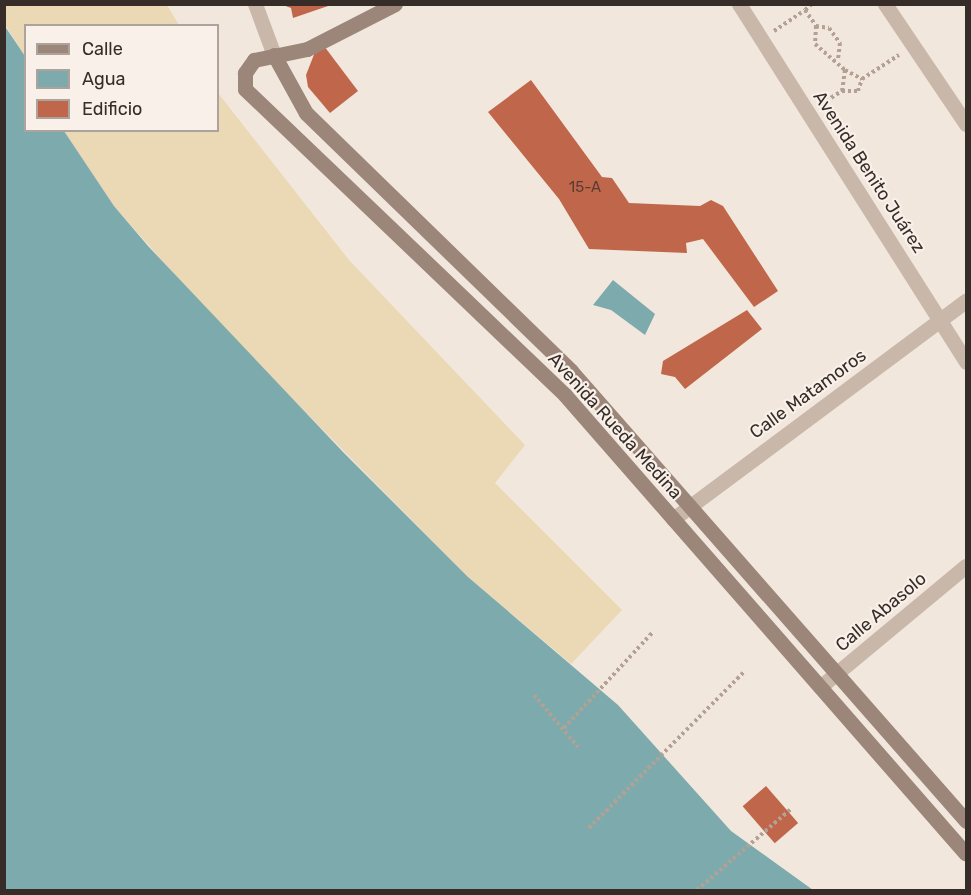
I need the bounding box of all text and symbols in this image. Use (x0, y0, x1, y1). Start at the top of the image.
legend (24, 24, 219, 132)
text: Calle (82, 38, 123, 60)
text: Agua (82, 68, 125, 90)
street label: Avenida Benito Juárez (809, 87, 929, 257)
text: Edificio (82, 98, 142, 120)
house number: 15-A (569, 179, 601, 197)
street label: Calle Matamoros (746, 344, 870, 444)
street label: Avenida Rueda Medina (544, 348, 686, 504)
street label: Calle Abasolo (831, 568, 931, 656)

